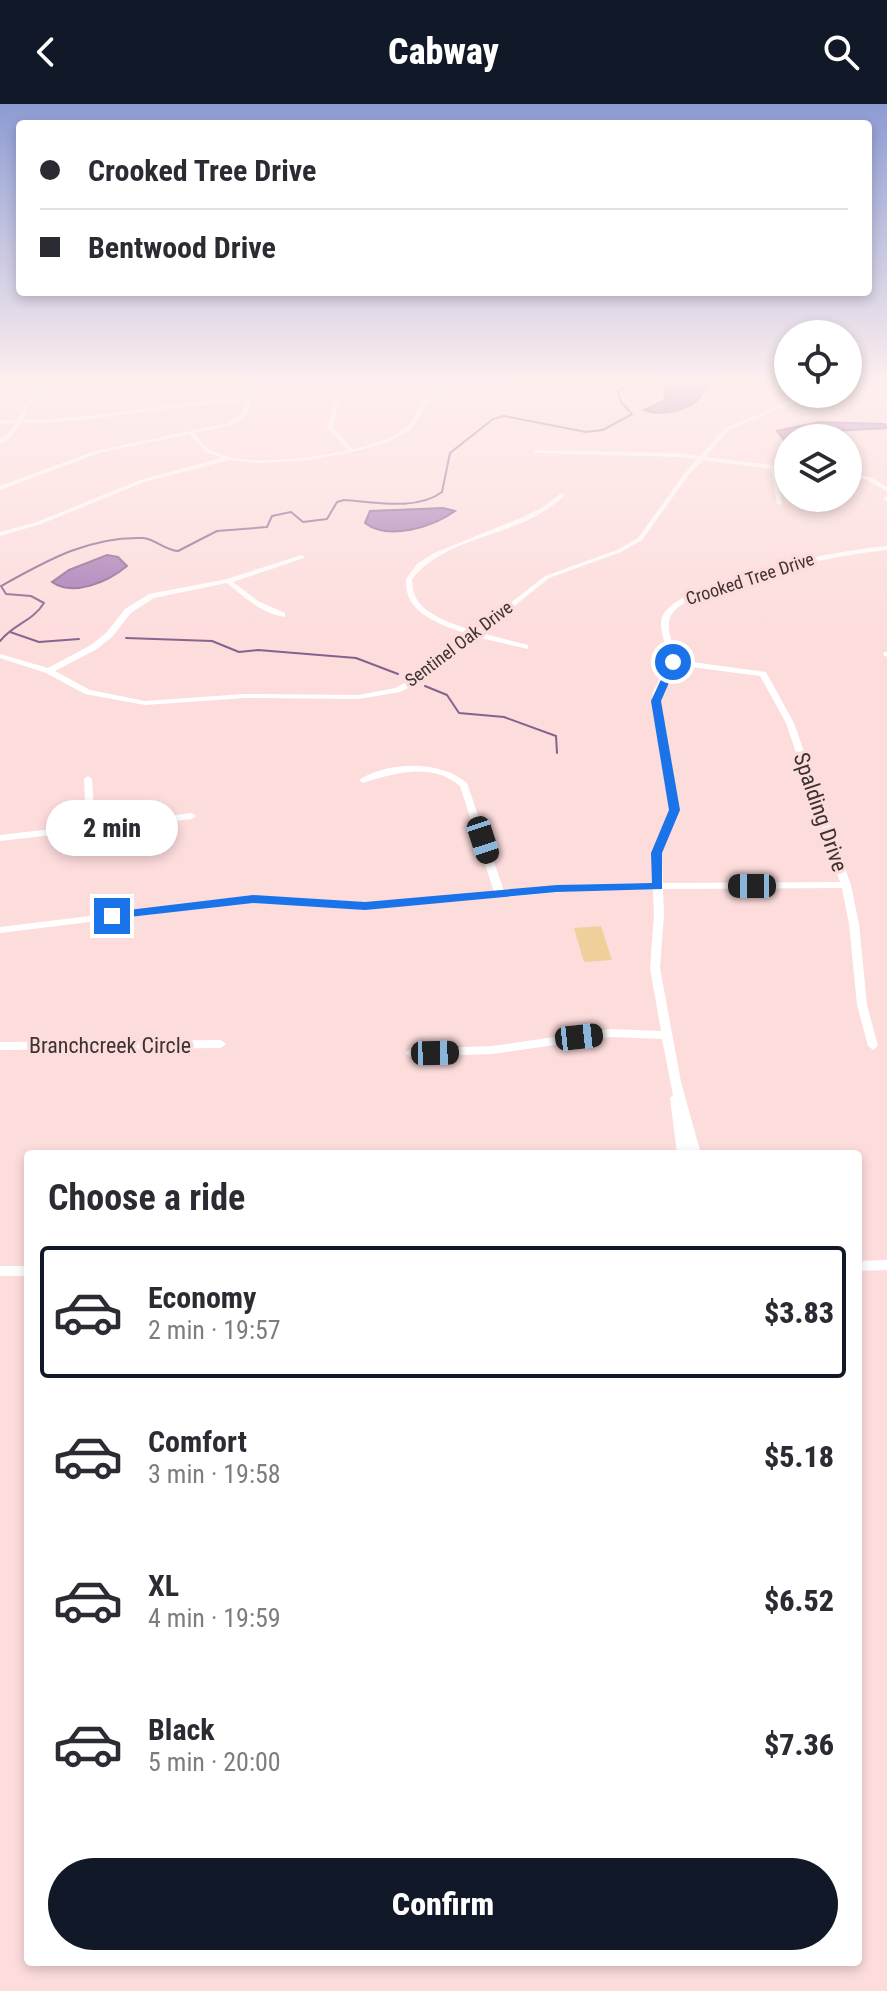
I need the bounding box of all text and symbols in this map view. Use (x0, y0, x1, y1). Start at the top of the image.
icon: back (24, 30, 68, 74)
icon: search (819, 30, 863, 74)
text: Cabway (388, 31, 499, 73)
text: Crooked Tree Drive (88, 153, 316, 188)
text: Bentwood Drive (88, 230, 276, 265)
map controls (774, 320, 862, 512)
button: locate (774, 320, 862, 408)
button: layers (774, 424, 862, 512)
street label: Crooked Tree Drive (683, 548, 817, 609)
street label: Sentinel Oak Drive (401, 596, 517, 691)
route start (655, 644, 691, 680)
street label: Spalding Drive (788, 749, 853, 875)
callout: 2 min (46, 800, 178, 856)
text: 2 min (83, 813, 141, 843)
car (464, 813, 502, 867)
car (728, 874, 776, 898)
route end (94, 898, 130, 934)
car (554, 1023, 604, 1051)
street label: Branchcreek Circle (29, 1033, 191, 1058)
car (411, 1041, 459, 1065)
text: Choose a ride (48, 1177, 245, 1219)
icon: car (52, 1276, 124, 1348)
text: Economy (148, 1280, 256, 1315)
text: $3.83 (764, 1295, 834, 1330)
text: 2 min · 19:57 (148, 1315, 281, 1345)
icon: car (52, 1420, 124, 1492)
text: Comfort (148, 1424, 247, 1459)
text: $5.18 (764, 1439, 834, 1474)
text: 3 min · 19:58 (148, 1459, 281, 1489)
icon: car (52, 1564, 124, 1636)
text: XL (148, 1568, 179, 1603)
text: $6.52 (764, 1583, 834, 1618)
text: 4 min · 19:59 (148, 1603, 281, 1633)
icon: car (52, 1708, 124, 1780)
text: Black (148, 1712, 215, 1747)
text: $7.36 (764, 1727, 834, 1762)
text: 5 min · 20:00 (148, 1747, 281, 1777)
button: Confirm (48, 1858, 838, 1950)

